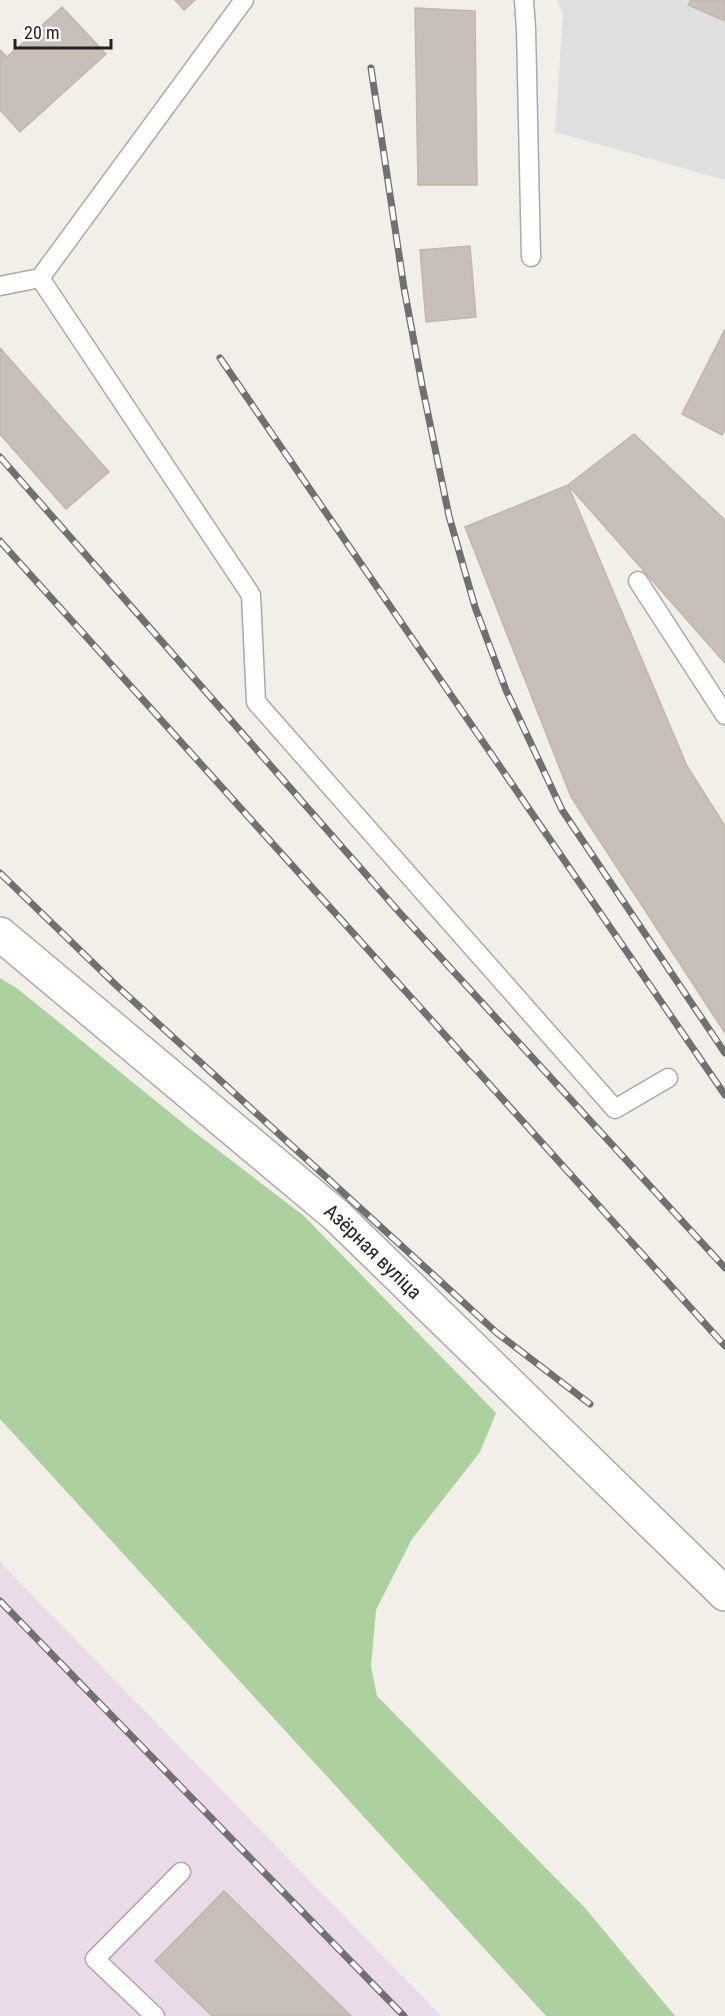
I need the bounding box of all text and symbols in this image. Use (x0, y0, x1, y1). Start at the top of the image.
scale bar (15, 12, 111, 50)
text: 20 m (24, 22, 59, 43)
street label: Азёрная вуліца (320, 1199, 427, 1304)

